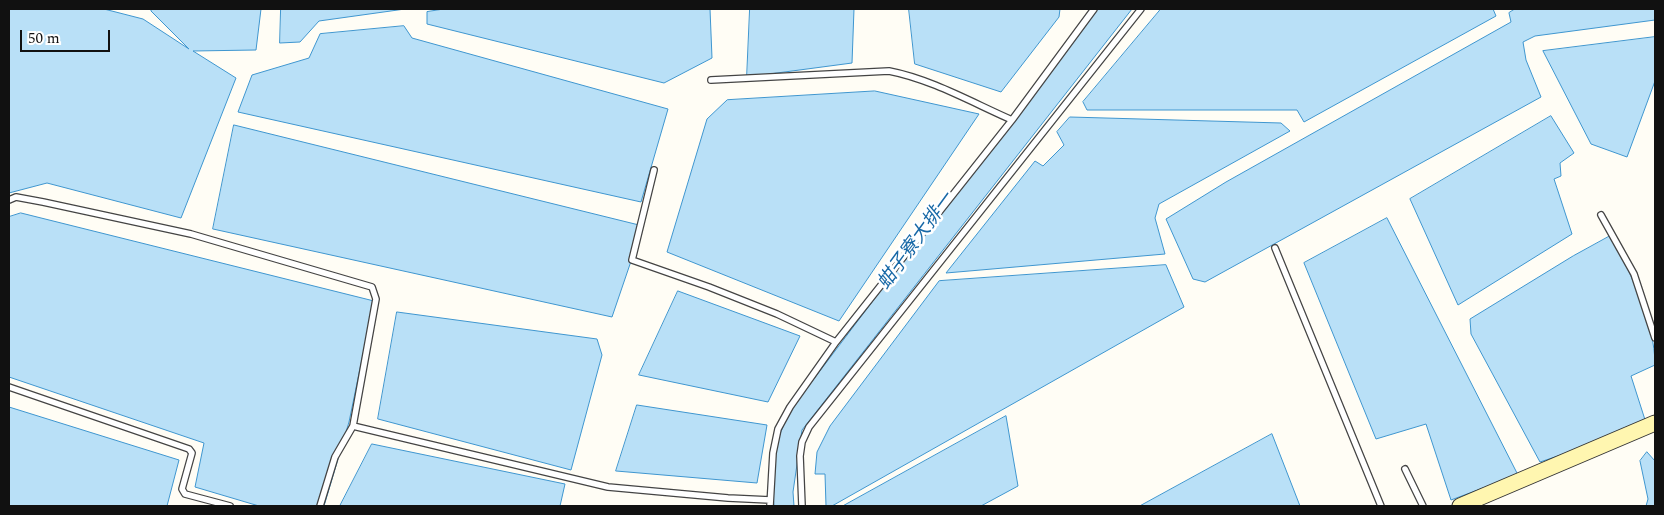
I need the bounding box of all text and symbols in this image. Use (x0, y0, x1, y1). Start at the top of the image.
scale bar (22, 20, 112, 52)
text: 50 m (28, 27, 60, 50)
water label: 蚶子寮大排一 (874, 189, 960, 295)

